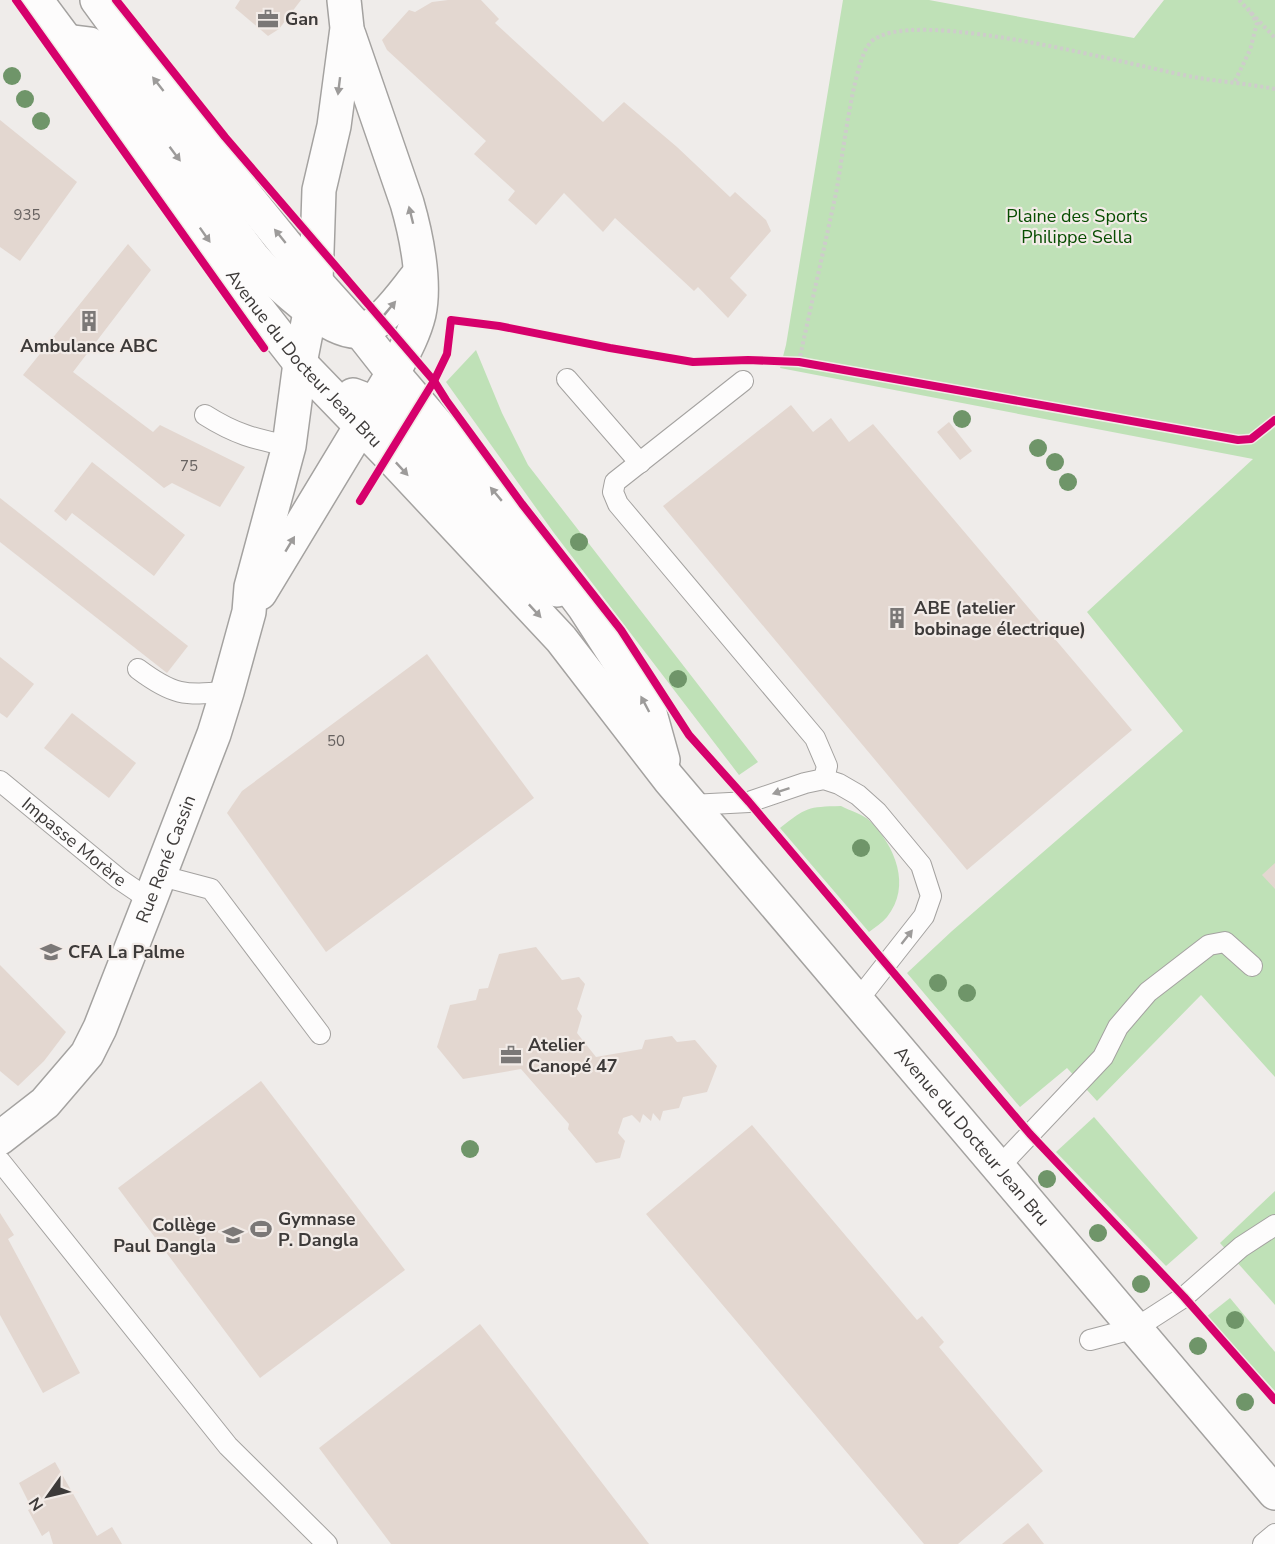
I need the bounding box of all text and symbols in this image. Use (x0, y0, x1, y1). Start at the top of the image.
office icon: Gan (256, 7, 280, 31)
place label: Gan (285, 7, 319, 31)
one-way arrow (153, 76, 165, 91)
one-way arrow (334, 77, 344, 96)
one-way arrow (169, 146, 181, 161)
park label: Plaine des Sports Philippe Sella (1006, 204, 1148, 249)
house number: 935 (13, 205, 41, 225)
one-way arrow (405, 206, 415, 224)
one-way arrow (199, 227, 211, 243)
one-way arrow (273, 228, 286, 244)
street label: Avenue du Docteur Jean Bru (220, 265, 387, 453)
one-way arrow (383, 301, 395, 316)
building icon: Ambulance ABC (77, 309, 101, 333)
place label: Ambulance ABC (20, 334, 158, 358)
house number: 75 (180, 456, 198, 476)
one-way arrow (394, 461, 408, 475)
one-way arrow (490, 487, 503, 502)
one-way arrow (284, 536, 295, 552)
place label: ABE (atelier bobinage électrique) (914, 596, 1086, 641)
one-way arrow (528, 603, 541, 618)
building icon: ABE (atelier bobinage électrique) (885, 606, 909, 630)
one-way arrow (640, 695, 650, 713)
house number: 50 (327, 731, 345, 751)
one-way arrow (771, 787, 789, 797)
street label: Rue René Cassin (130, 791, 201, 926)
street label: Impasse Morère (17, 792, 131, 892)
one-way arrow (901, 929, 914, 945)
school or university icon: CFA La Palme (39, 940, 63, 964)
place label: CFA La Palme (68, 940, 185, 964)
place label: Atelier Canopé 47 (528, 1033, 618, 1078)
street label: Avenue du Docteur Jean Bru (889, 1041, 1055, 1231)
office icon: Atelier Canopé 47 (499, 1043, 523, 1067)
place label: Gymnase P. Dangla (278, 1207, 359, 1252)
place label: Collège Paul Dangla (113, 1213, 216, 1258)
sports icon: Gymnase P. Dangla (249, 1217, 273, 1241)
school or university icon: Collège Paul Dangla (221, 1223, 245, 1247)
north arrow (18, 1466, 78, 1526)
text: N (24, 1493, 49, 1515)

